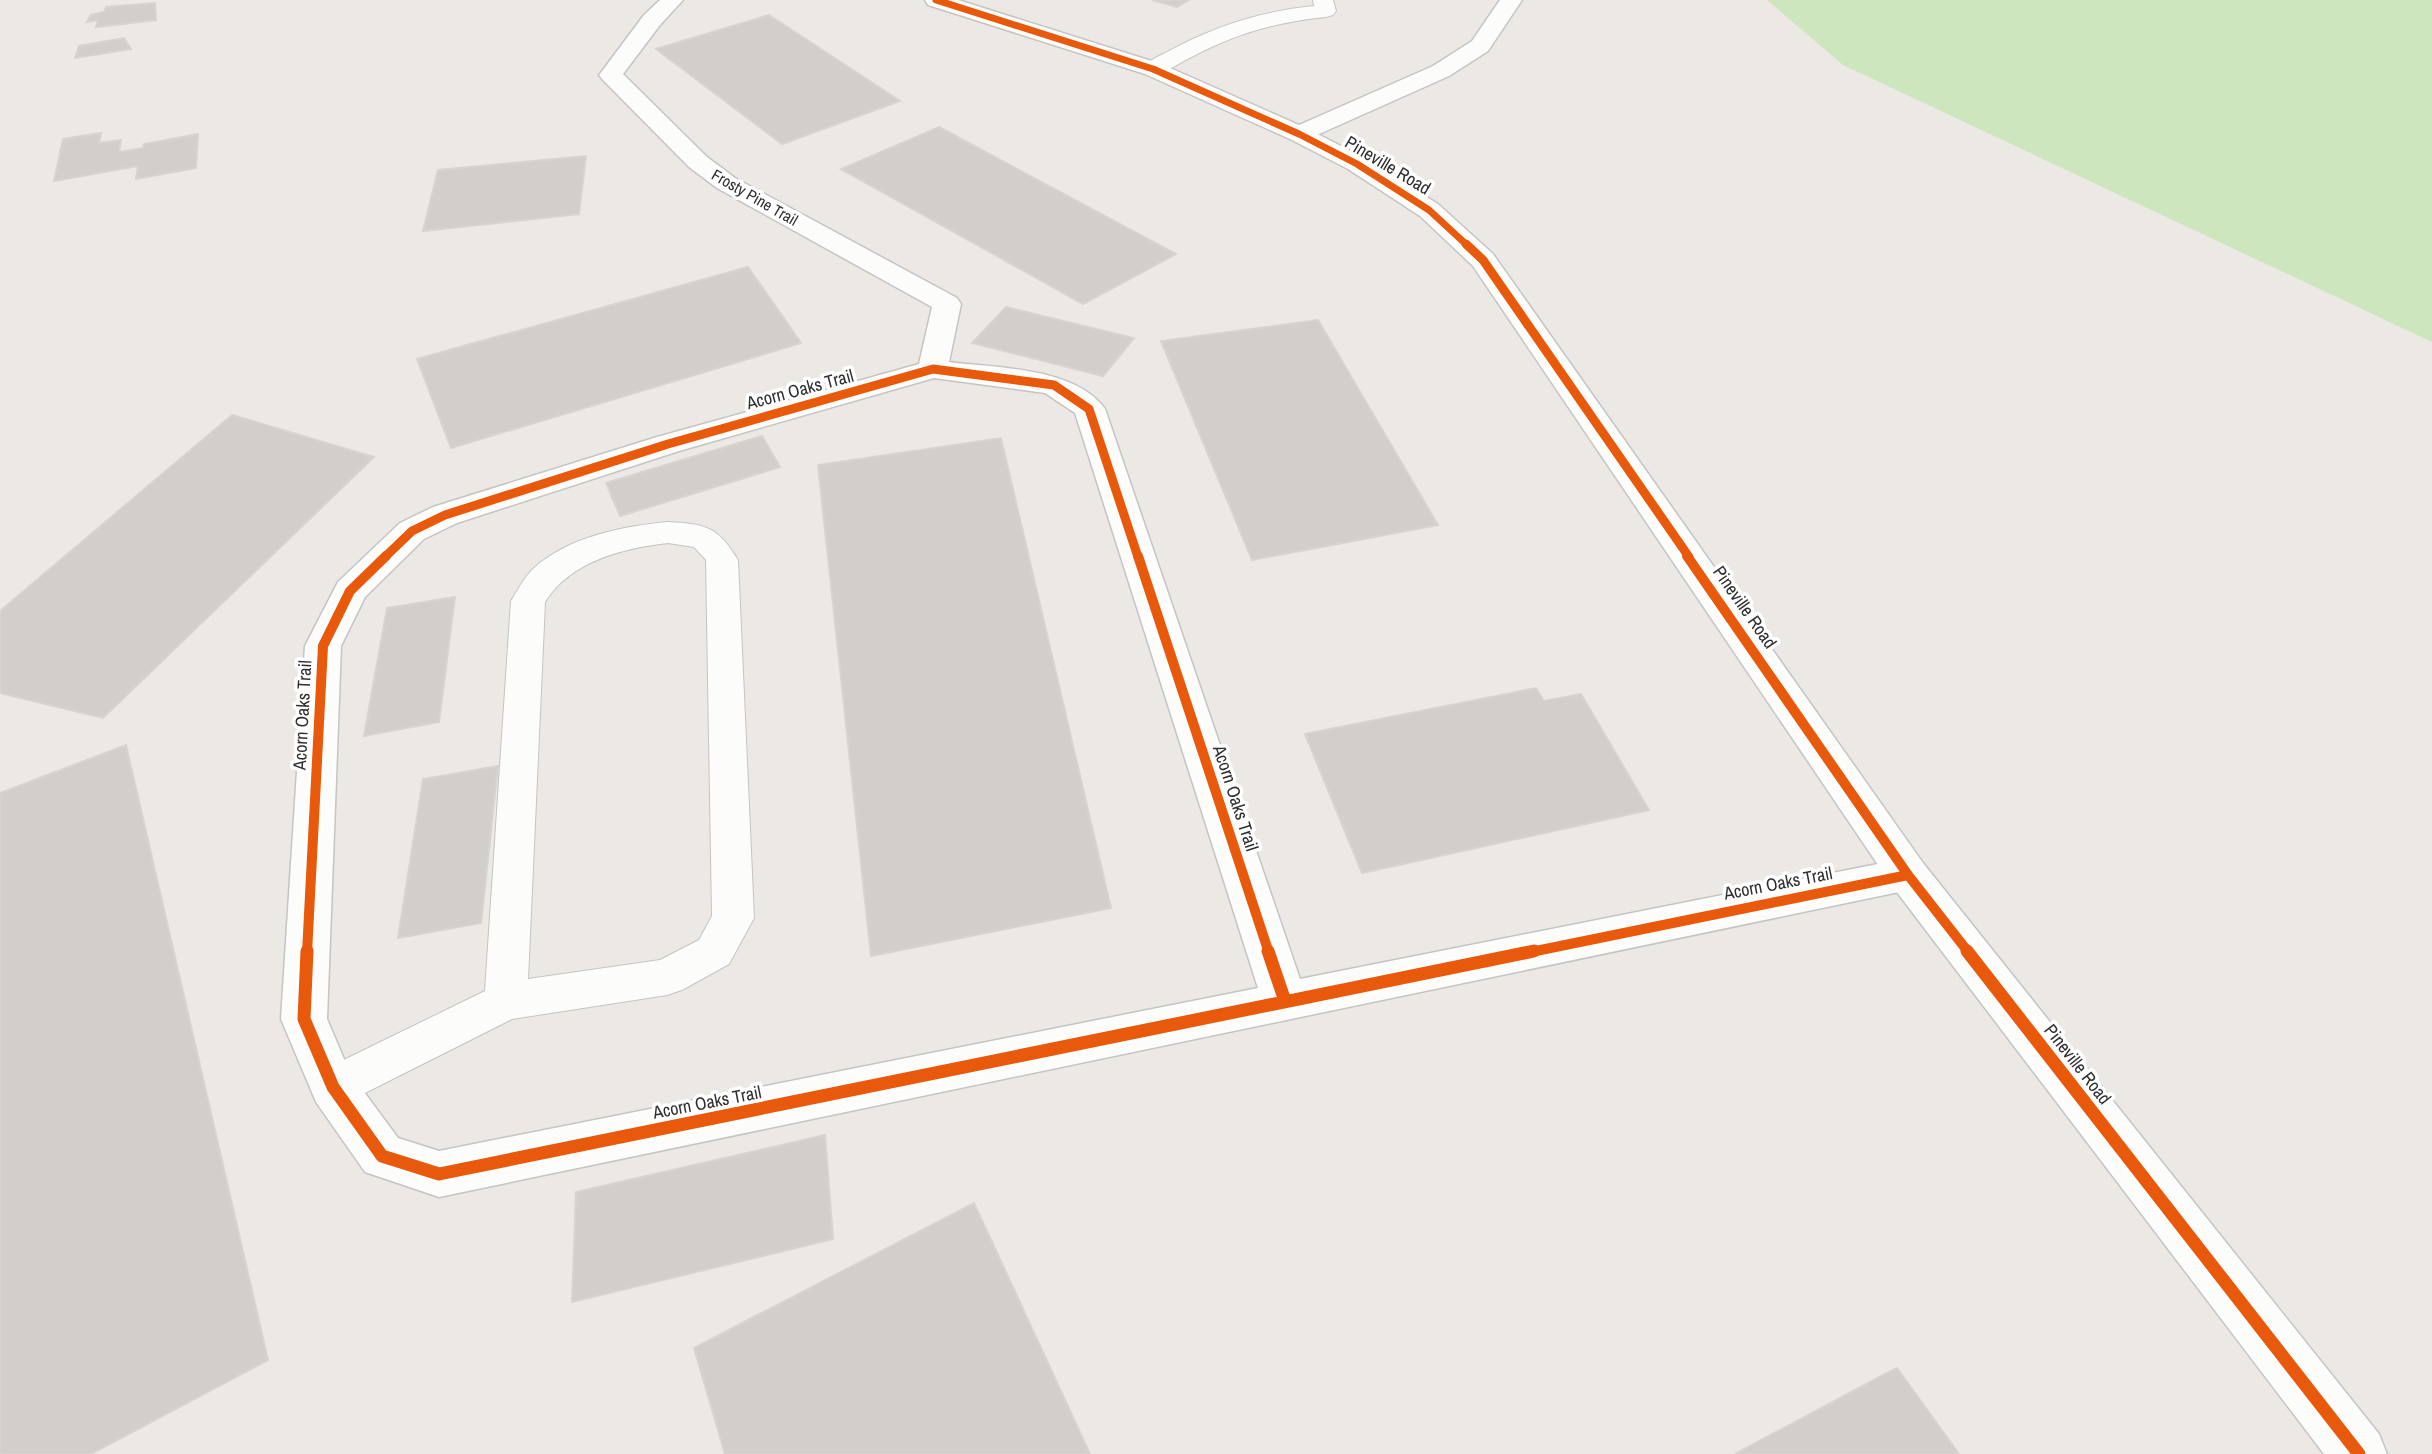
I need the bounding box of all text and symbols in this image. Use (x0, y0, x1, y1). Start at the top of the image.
street label: Pineville Road (1340, 130, 1436, 200)
street label: Frosty Pine Trail (708, 163, 802, 231)
street label: Acorn Oaks Trail (743, 363, 856, 416)
street label: Pineville Road (1707, 561, 1783, 653)
street label: Acorn Oaks Trail (287, 659, 317, 772)
street label: Acorn Oaks Trail (1207, 741, 1265, 854)
street label: Acorn Oaks Trail (1721, 860, 1834, 906)
street label: Pineville Road (2039, 1018, 2117, 1110)
street label: Acorn Oaks Trail (650, 1079, 763, 1125)

